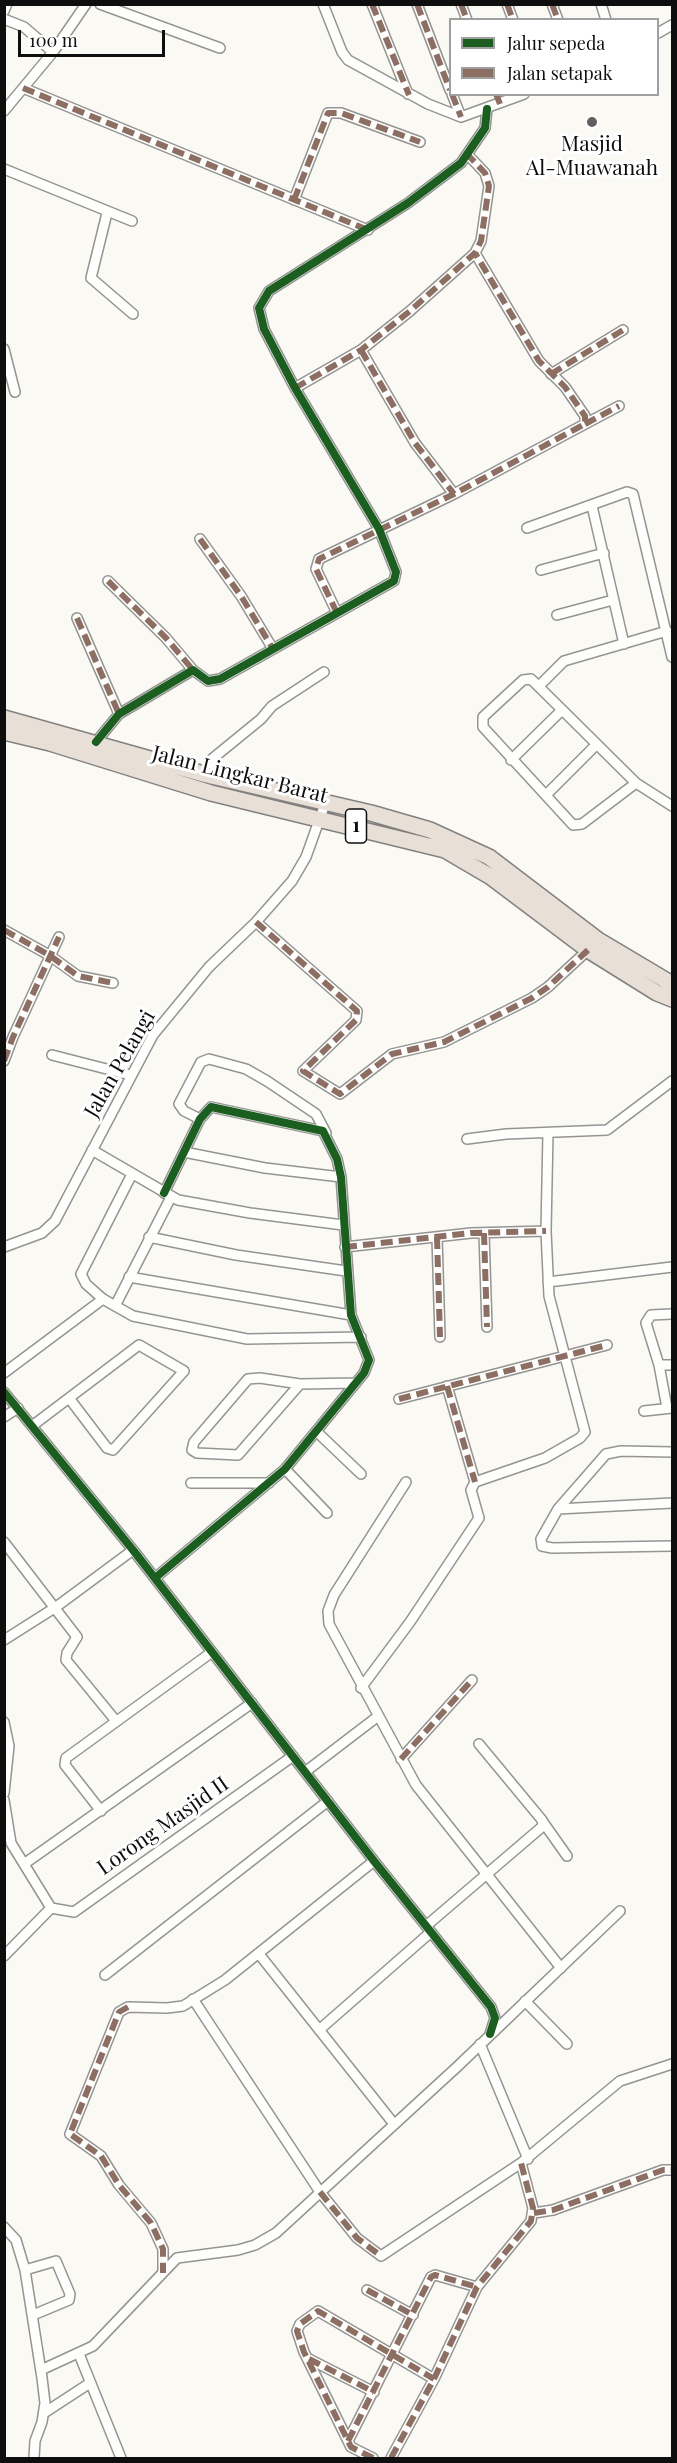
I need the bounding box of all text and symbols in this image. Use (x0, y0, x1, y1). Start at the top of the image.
scale bar (21, 18, 168, 56)
legend (449, 18, 659, 96)
text: 100 m (29, 28, 78, 52)
text: Jalur sepeda (507, 31, 605, 55)
text: Jalan setapak (507, 61, 613, 85)
marker: Masjid Al-Muawanah (585, 115, 599, 129)
place label: Masjid Al-Muawanah (526, 131, 658, 181)
street label: Jalan Lingkar Barat (150, 741, 330, 809)
road number: 1 (346, 809, 366, 843)
street label: Jalan Pelangi (79, 1006, 161, 1122)
street label: Lorong Masjid II (93, 1771, 233, 1881)

